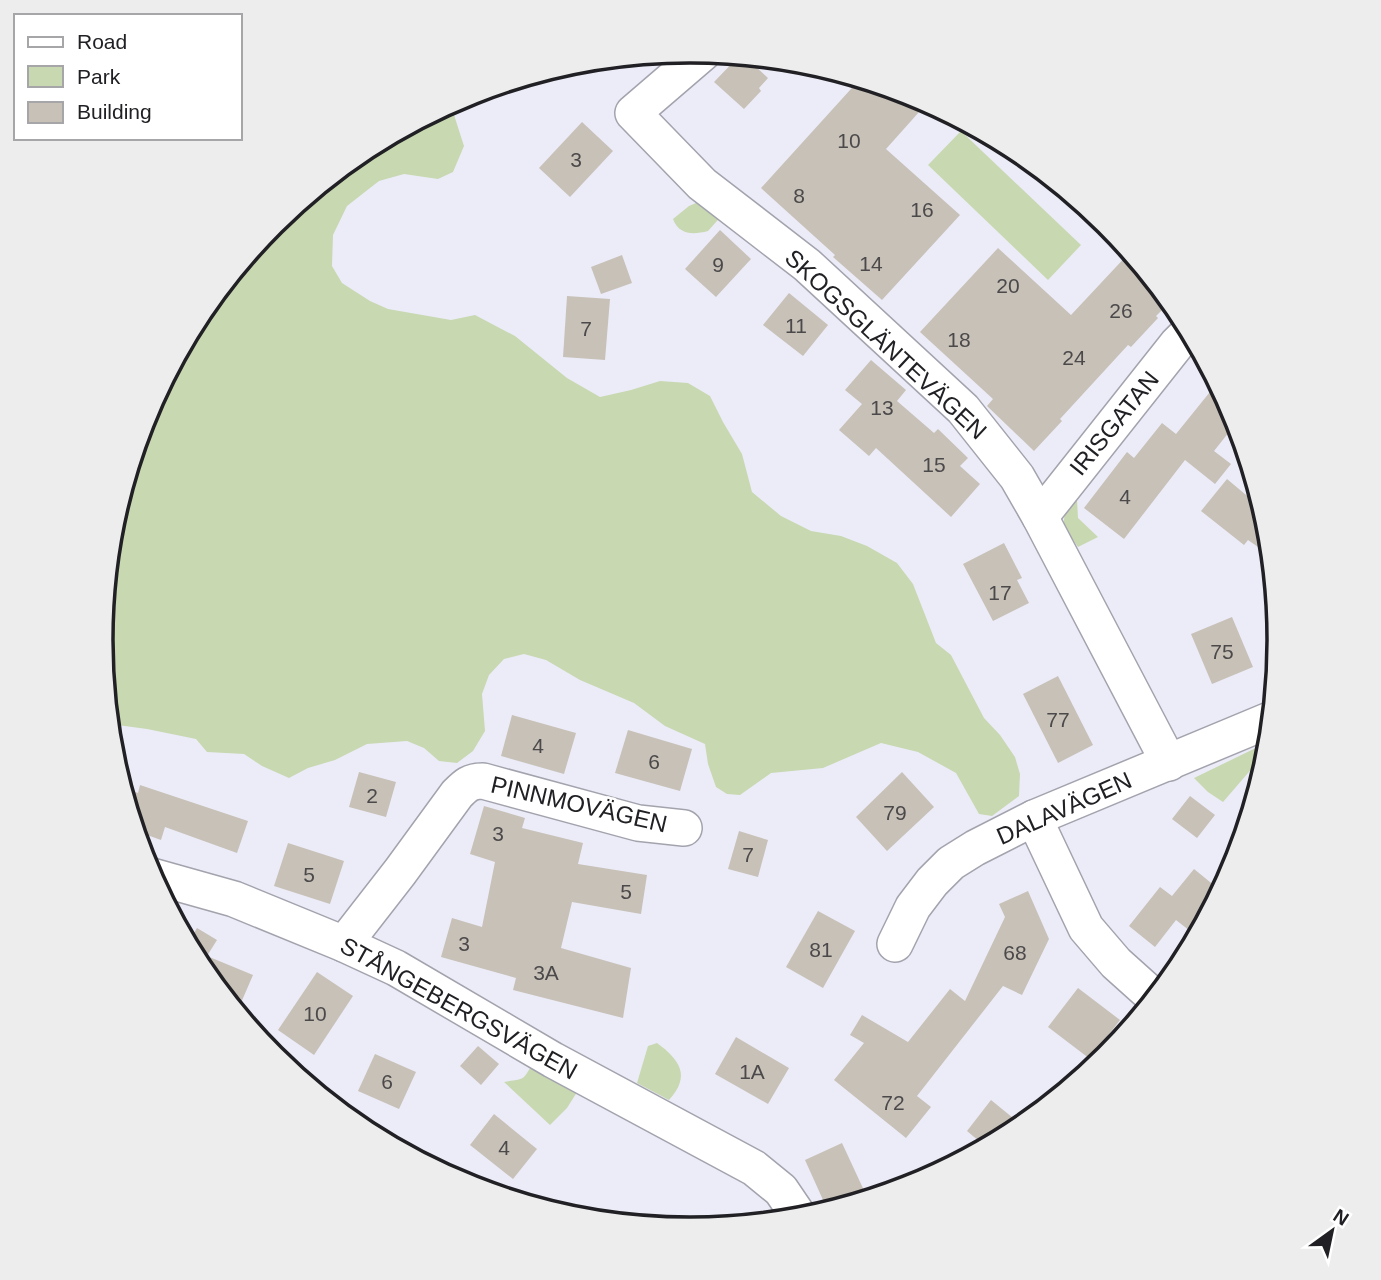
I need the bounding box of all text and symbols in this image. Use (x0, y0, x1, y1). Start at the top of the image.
legend (14, 14, 242, 140)
text: Road (77, 30, 127, 53)
text: Park (77, 65, 121, 88)
text: Building (77, 100, 152, 123)
house number: 10 (837, 129, 861, 152)
house number: 3 (570, 148, 582, 171)
house number: 8 (793, 184, 805, 207)
house number: 16 (910, 198, 934, 221)
street label: SKOGSGLÄNTEVÄGEN (780, 244, 992, 444)
house number: 14 (859, 252, 883, 275)
house number: 9 (712, 253, 724, 276)
house number: 20 (996, 274, 1020, 297)
house number: 26 (1109, 299, 1133, 322)
house number: 11 (785, 314, 807, 337)
house number: 7 (580, 317, 592, 340)
house number: 18 (947, 328, 971, 351)
house number: 24 (1062, 346, 1086, 369)
street label: IRISGATAN (1064, 366, 1164, 480)
house number: 13 (870, 396, 894, 419)
house number: 15 (922, 453, 946, 476)
house number: 4 (1119, 485, 1131, 508)
house number: 17 (988, 581, 1012, 604)
house number: 75 (1210, 640, 1234, 663)
house number: 77 (1046, 708, 1070, 731)
house number: 4 (532, 734, 544, 757)
house number: 6 (648, 750, 660, 773)
street label: DALAVÄGEN (992, 766, 1136, 850)
street label: PINNMOVÄGEN (488, 771, 670, 837)
house number: 2 (366, 784, 378, 807)
house number: 79 (883, 801, 907, 824)
house number: 3 (492, 822, 504, 845)
house number: 7 (742, 843, 754, 866)
house number: 5 (303, 863, 315, 886)
house number: 5 (620, 880, 632, 903)
street label: STÅNGEBERGSVÄGEN (336, 932, 582, 1084)
house number: 3 (458, 932, 470, 955)
house number: 81 (809, 938, 833, 961)
house number: 68 (1003, 941, 1027, 964)
house number: 3A (533, 961, 559, 984)
house number: 10 (303, 1002, 327, 1025)
house number: 1A (739, 1060, 765, 1083)
house number: 6 (381, 1070, 393, 1093)
house number: 72 (881, 1091, 905, 1114)
house number: 4 (498, 1136, 510, 1159)
north arrow (1297, 1196, 1367, 1266)
text: N (1330, 1205, 1352, 1230)

